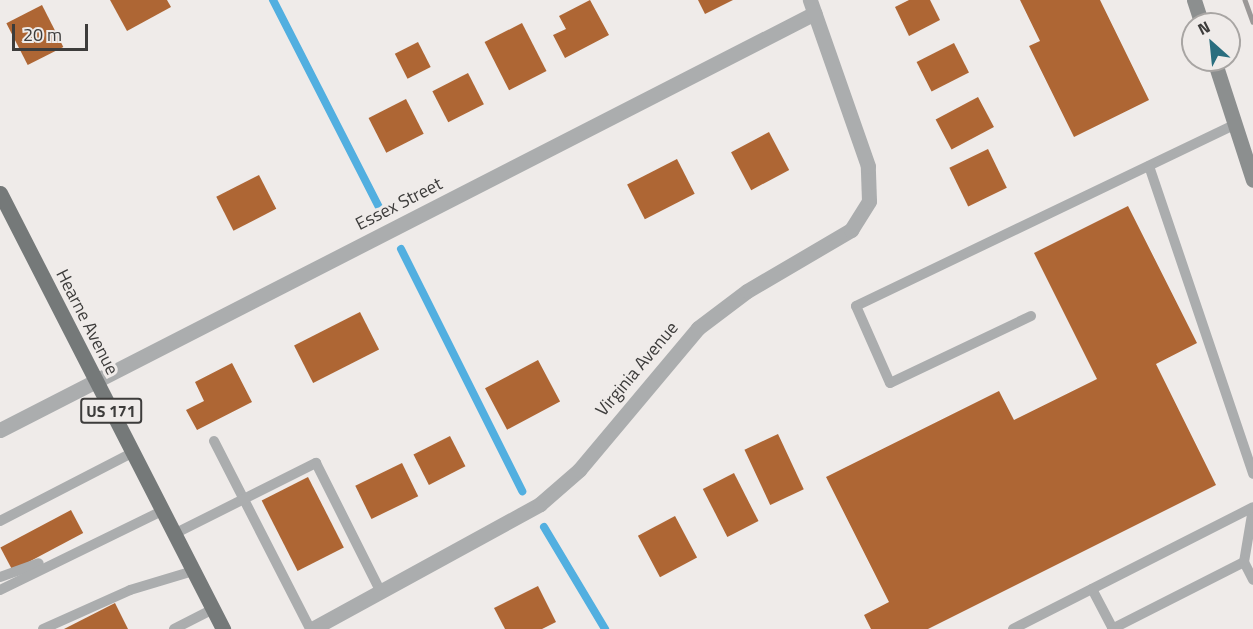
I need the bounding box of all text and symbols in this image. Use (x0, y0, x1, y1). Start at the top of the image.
scale bar (15, 12, 92, 50)
north arrow (1181, 12, 1241, 72)
text: N (1193, 15, 1214, 41)
text: 20 m (23, 21, 62, 48)
street label: Essex Street (352, 173, 446, 235)
street label: Hearne Avenue (51, 266, 123, 378)
street label: Virginia Avenue (591, 317, 683, 421)
road number: US 171 (80, 398, 142, 424)

